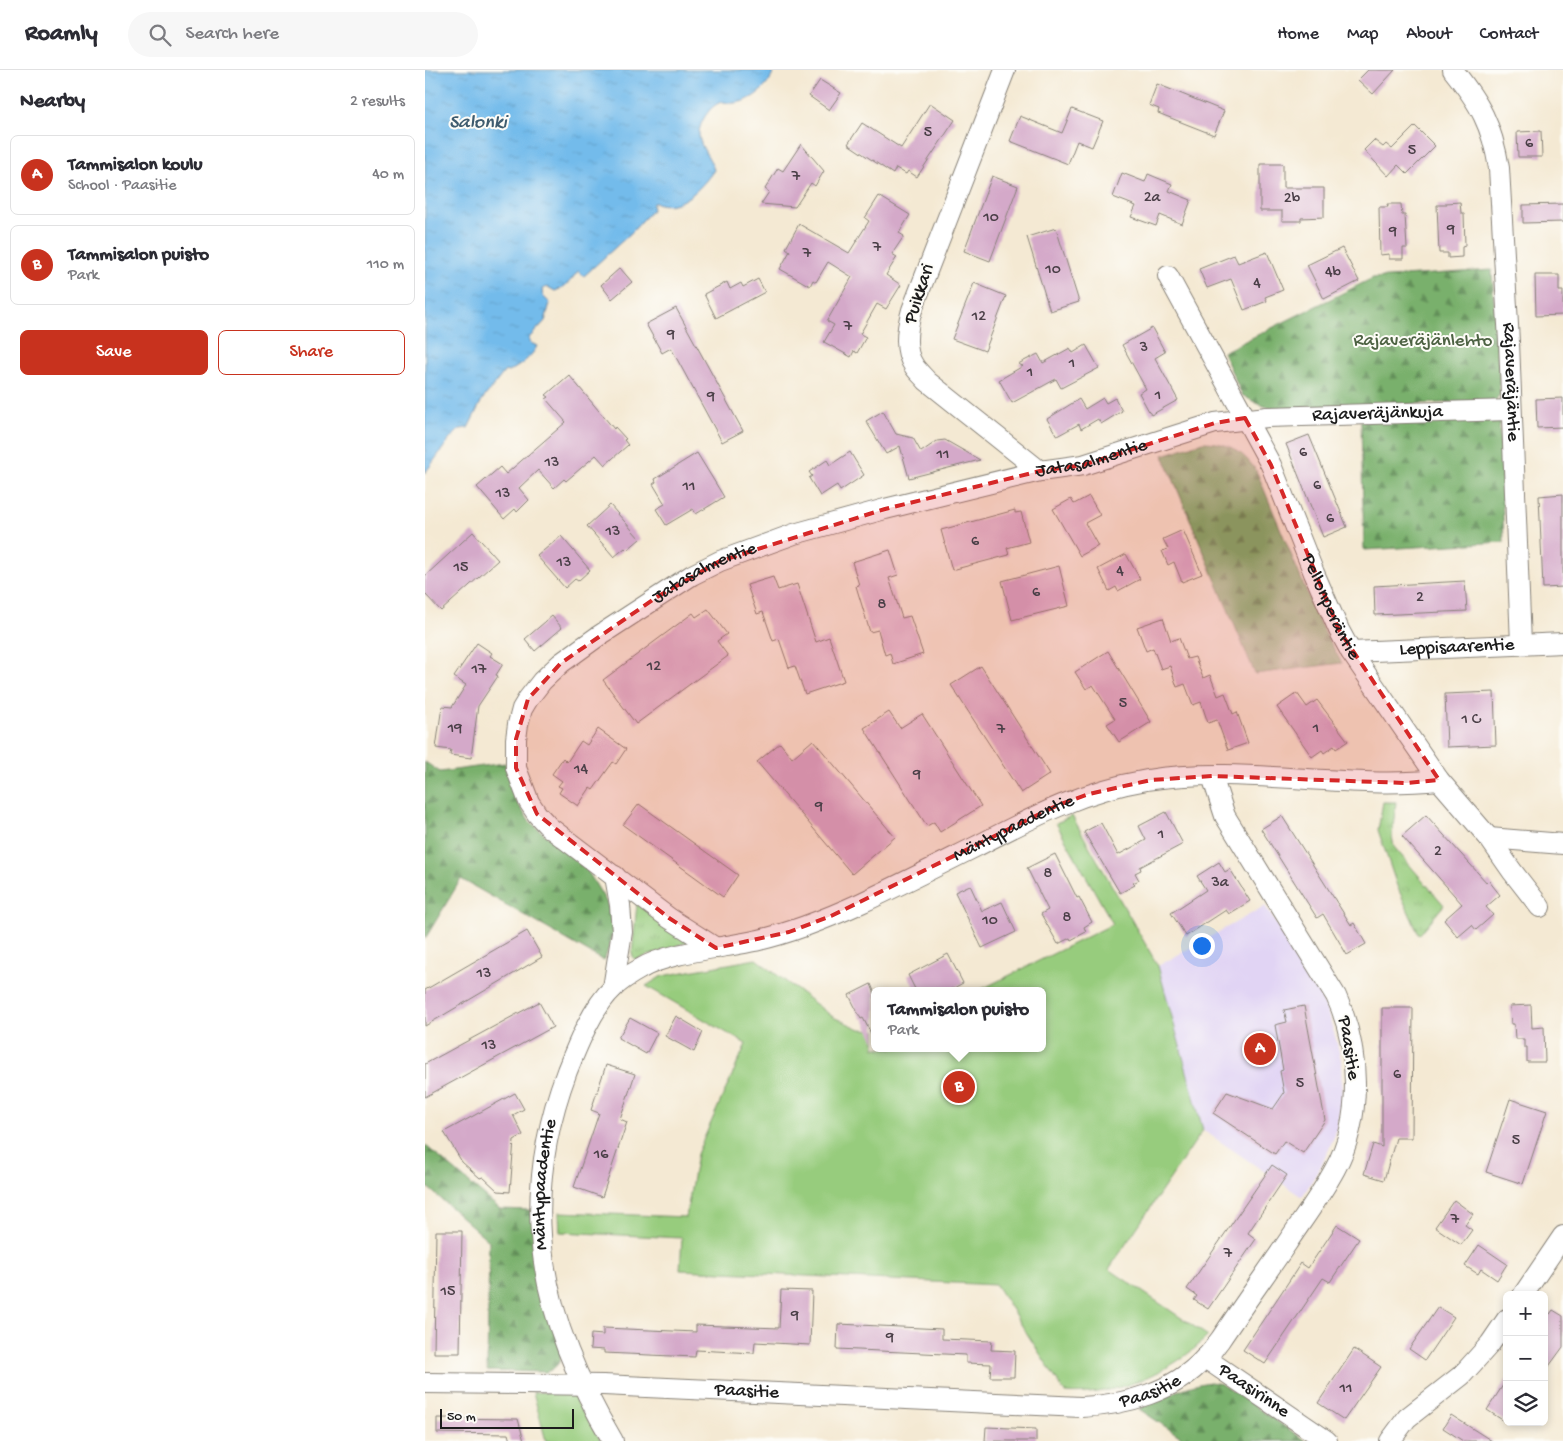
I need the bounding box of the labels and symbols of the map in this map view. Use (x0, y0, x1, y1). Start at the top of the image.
water label: Salonki (449, 112, 510, 135)
house number: 5 (924, 124, 932, 143)
house number: 6 (1525, 135, 1534, 154)
house number: 5 (1408, 142, 1416, 161)
house number: 7 (791, 168, 801, 187)
house number: 2a (1144, 189, 1161, 208)
house number: 2b (1284, 190, 1301, 209)
house number: 10 (982, 209, 999, 228)
house number: 9 (1446, 221, 1455, 240)
house number: 9 (1388, 223, 1397, 242)
house number: 7 (872, 239, 882, 258)
house number: 7 (802, 245, 812, 264)
street label: Puikkari (899, 261, 940, 328)
house number: 10 (1044, 261, 1061, 280)
house number: 4b (1325, 264, 1342, 283)
house number: 4 (1253, 275, 1261, 294)
house number: 12 (971, 308, 986, 327)
house number: 7 (843, 318, 853, 337)
street label: Rajaveräjäntie (1496, 322, 1524, 442)
house number: 9 (666, 326, 675, 345)
park label: Rajaveräjänlehto (1354, 330, 1493, 353)
house number: 3 (1139, 339, 1148, 358)
house number: 1 (1068, 355, 1075, 374)
house number: 1 (1026, 364, 1033, 383)
house number: 1 (1154, 387, 1161, 406)
house number: 9 (706, 388, 715, 407)
street label: Rajaveräjänkuja (1312, 400, 1445, 427)
street label: Jatasalmentie (1034, 434, 1150, 483)
house number: 6 (1299, 444, 1308, 463)
house number: 11 (936, 446, 949, 465)
house number: 13 (544, 454, 559, 473)
house number: 6 (1313, 477, 1322, 496)
house number: 11 (682, 478, 695, 497)
house number: 13 (495, 485, 510, 504)
house number: 6 (1326, 510, 1335, 529)
house number: 13 (605, 523, 620, 542)
house number: 6 (971, 533, 980, 552)
street label: Jatasalmentie (648, 537, 760, 609)
street label: Pellonperäntie (1296, 549, 1365, 665)
house number: 13 (556, 554, 571, 573)
house number: 15 (453, 559, 468, 578)
house number: 4 (1116, 563, 1124, 582)
house number: 6 (1032, 584, 1041, 603)
house number: 2 (1416, 589, 1424, 608)
house number: 8 (878, 596, 887, 615)
street label: Leppisaarentie (1399, 634, 1515, 661)
house number: 12 (646, 658, 661, 677)
house number: 17 (471, 661, 487, 680)
house number: 5 (1119, 695, 1127, 714)
house number: 1 C (1461, 711, 1482, 730)
house number: 19 (447, 720, 462, 739)
house number: 1 (1312, 720, 1319, 739)
house number: 7 (996, 721, 1006, 740)
house number: 14 (573, 761, 588, 780)
house number: 9 (912, 766, 921, 785)
street label: Mäntypaadentie (949, 789, 1078, 868)
house number: 9 (814, 798, 823, 817)
house number: 1 (1157, 826, 1164, 845)
house number: 2 (1434, 843, 1442, 862)
house number: 8 (1044, 865, 1053, 884)
house number: 3a (1210, 874, 1230, 893)
house number: 8 (1063, 909, 1072, 928)
house number: 10 (981, 912, 998, 931)
your location (1189, 933, 1215, 959)
house number: 13 (476, 965, 491, 984)
street label: Paasitie (1331, 1013, 1364, 1082)
pin: A (1244, 1030, 1276, 1068)
house number: 13 (481, 1037, 496, 1056)
house number: 6 (1393, 1066, 1402, 1085)
pin: B (943, 1068, 975, 1106)
house number: 5 (1296, 1075, 1304, 1094)
street label: Mäntypaadentie (529, 1116, 563, 1251)
house number: 5 (1512, 1132, 1520, 1151)
house number: 16 (593, 1146, 609, 1165)
house number: 7 (1450, 1211, 1460, 1230)
house number: 7 (1223, 1245, 1233, 1264)
house number: 15 (440, 1283, 455, 1302)
house number: 9 (790, 1307, 799, 1326)
house number: 9 (885, 1329, 894, 1348)
street label: Paasirinne (1213, 1358, 1294, 1424)
street label: Paasitie (1116, 1369, 1186, 1414)
street label: Paasitie (713, 1379, 780, 1405)
house number: 11 (1339, 1380, 1352, 1399)
scale bar (440, 1406, 574, 1429)

